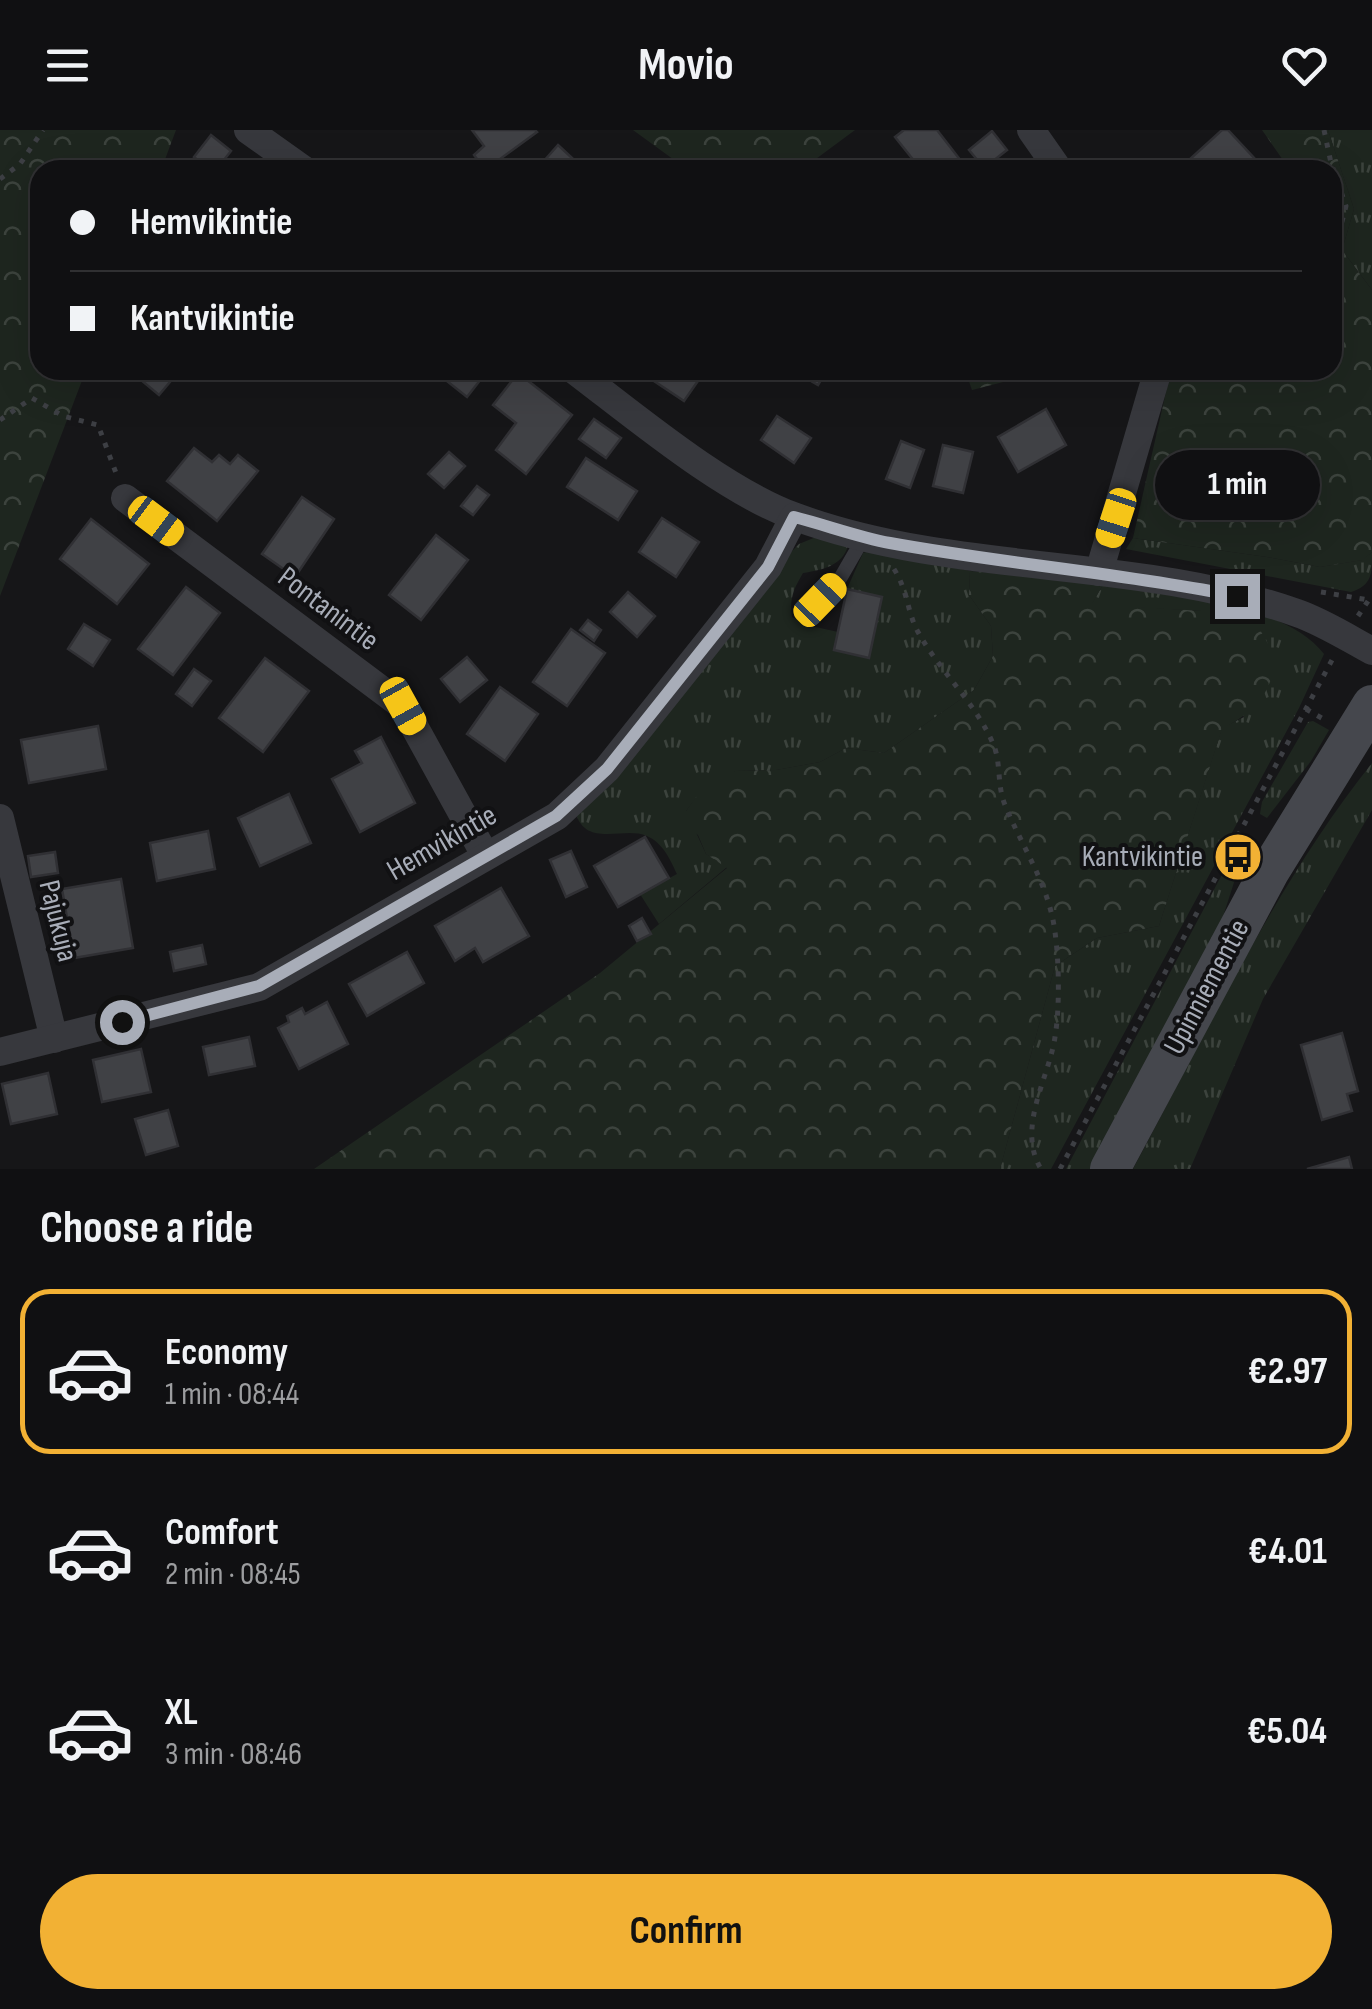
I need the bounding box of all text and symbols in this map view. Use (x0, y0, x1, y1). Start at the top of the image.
icon: menu (40, 38, 95, 93)
text: Movio (638, 38, 734, 93)
icon: heart (1277, 38, 1332, 93)
text: Hemvikintie (130, 200, 292, 245)
text: Kantvikintie (130, 296, 295, 341)
callout: 1 min (1154, 451, 1320, 521)
text: 1 min (1208, 465, 1267, 504)
car (1092, 485, 1140, 551)
car (123, 491, 189, 551)
street label: Pontanintie (270, 559, 386, 659)
car (788, 568, 852, 632)
route end (1215, 574, 1260, 619)
car (375, 672, 431, 740)
street label: Hemvikintie (381, 797, 503, 889)
bus stop icon: Kantvikintie (1212, 831, 1264, 883)
place label: Kantvikintie (1082, 839, 1203, 875)
street label: Pajukuja (31, 877, 85, 965)
street label: Upinniementie (1157, 914, 1257, 1060)
route start (100, 1000, 145, 1045)
text: Choose a ride (40, 1201, 253, 1256)
icon: car (45, 1327, 135, 1417)
text: Economy (165, 1330, 288, 1375)
text: €2.97 (1248, 1349, 1327, 1394)
text: 1 min · 08:44 (165, 1375, 299, 1414)
icon: car (45, 1507, 135, 1597)
text: Comfort (165, 1510, 279, 1555)
text: €4.01 (1248, 1529, 1327, 1574)
text: 2 min · 08:45 (165, 1555, 301, 1594)
icon: car (45, 1687, 135, 1777)
text: XL (165, 1690, 198, 1735)
text: €5.04 (1247, 1709, 1327, 1754)
text: 3 min · 08:46 (165, 1735, 302, 1774)
button: Confirm (40, 1874, 1332, 1989)

